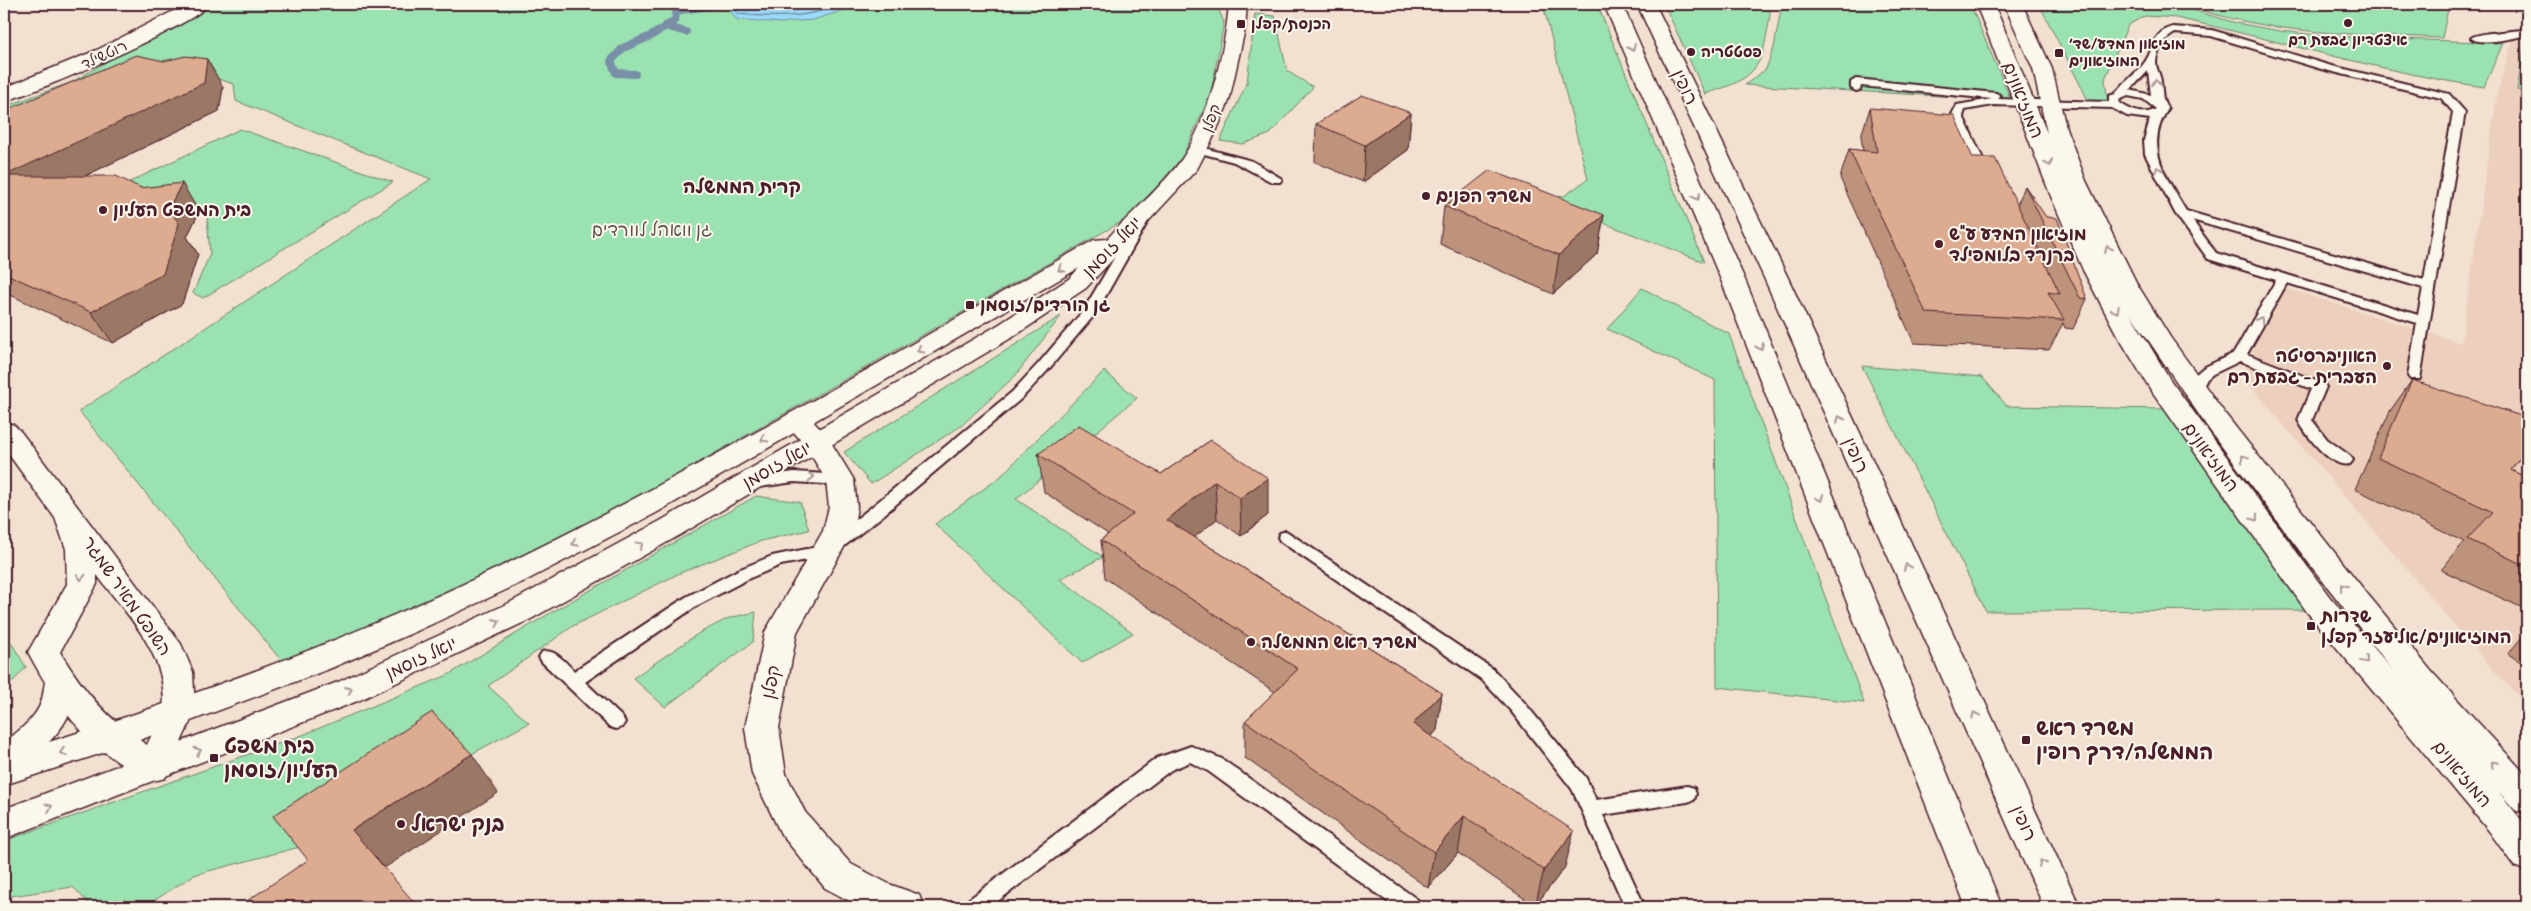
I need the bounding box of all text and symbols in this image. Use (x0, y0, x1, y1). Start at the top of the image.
place label: הכנסת/קפלן (1251, 13, 1331, 34)
marker: איצטדיון גבעת רם (2342, 17, 2354, 29)
marker: הכנסת/קפלן (1235, 18, 1247, 30)
place label: איצטדיון גבעת רם (2288, 29, 2408, 50)
place label: מוזיאון המדע/שד׳ המוזיאונים (2069, 33, 2186, 71)
street label: רוטשילד (77, 35, 130, 74)
place label: פסטטריה (1701, 41, 1762, 62)
one-way arrow (1626, 43, 1637, 52)
marker: פסטטריה (1685, 46, 1697, 58)
marker: מוזיאון המדע/שד׳ המוזיאונים (2053, 47, 2065, 59)
street label: המוזיאונים (1997, 58, 2050, 142)
street label: רופין (1666, 65, 1705, 109)
one-way arrow (2151, 77, 2162, 85)
street label: קפלן (1196, 101, 1226, 135)
one-way arrow (2043, 158, 2053, 166)
one-way arrow (2154, 166, 2164, 175)
district label: קרית הממשלה (683, 173, 801, 199)
place label: משרד הפנים (1436, 183, 1532, 208)
marker: משרד הפנים (1420, 190, 1432, 202)
one-way arrow (1691, 192, 1702, 201)
place label: בית המשפט העליון (113, 197, 251, 222)
marker: בית המשפט העליון (97, 204, 109, 216)
street label: יואל זוסמן (1076, 211, 1147, 283)
park label: גן וואהל לוורדים (592, 217, 712, 242)
place label: מוזיאון המדע ע"ש ברנרד בלומפילד (1949, 221, 2087, 267)
marker: מוזיאון המדע ע"ש ברנרד בלומפילד (1933, 238, 1945, 250)
one-way arrow (2103, 245, 2114, 254)
one-way arrow (1057, 262, 1066, 272)
place label: גן הורדים/זוסמן (980, 292, 1111, 317)
marker: גן הורדים/זוסמן (964, 299, 976, 311)
one-way arrow (2110, 305, 2120, 314)
one-way arrow (2254, 316, 2264, 325)
one-way arrow (1754, 342, 1764, 351)
one-way arrow (916, 343, 925, 353)
place label: האוניברסיטה העברית - גבעת רם (2227, 343, 2377, 389)
marker: האוניברסיטה העברית - גבעת רם (2381, 360, 2393, 372)
one-way arrow (1836, 415, 1846, 424)
street label: המוזיאונים (2178, 417, 2245, 497)
one-way arrow (760, 433, 769, 443)
street label: רופין (1838, 433, 1875, 477)
street label: יואל זוסמן (737, 435, 816, 494)
one-way arrow (2242, 455, 2250, 464)
one-way arrow (807, 472, 815, 482)
one-way arrow (1814, 493, 1824, 502)
one-way arrow (2249, 512, 2258, 522)
street label: השופט מאיר שמגר (77, 531, 178, 661)
one-way arrow (572, 537, 581, 547)
one-way arrow (634, 542, 643, 552)
one-way arrow (1903, 563, 1914, 572)
one-way arrow (75, 574, 86, 582)
one-way arrow (2340, 584, 2348, 593)
place label: שדרות המוזיאונים/אליעזר קפלן (2319, 603, 2512, 649)
one-way arrow (492, 618, 501, 629)
marker: שדרות המוזיאונים/אליעזר קפלן (2305, 620, 2317, 632)
place label: משרד ראש הממשלה (1261, 629, 1418, 654)
street label: יואל זוסמן (381, 630, 461, 685)
marker: משרד ראש הממשלה (1245, 636, 1257, 648)
one-way arrow (2360, 654, 2368, 663)
street label: קפלן (755, 663, 786, 701)
one-way arrow (344, 686, 353, 697)
one-way arrow (1970, 711, 1981, 720)
place label: משרד ראש הממשלה/דרך רופין (2036, 713, 2213, 766)
place label: בית משפט העליון/זוסמן (224, 731, 338, 784)
marker: משרד ראש הממשלה/דרך רופין (2020, 734, 2032, 746)
street label: המוזיאונים (2427, 735, 2498, 813)
one-way arrow (59, 746, 67, 756)
one-way arrow (193, 747, 202, 757)
marker: בית משפט העליון/זוסמן (208, 752, 220, 764)
one-way arrow (2491, 761, 2500, 770)
street label: רופין (2006, 801, 2043, 845)
one-way arrow (45, 803, 53, 813)
place label: בנק ישראל (411, 809, 505, 838)
marker: בנק ישראל (395, 818, 407, 830)
one-way arrow (2037, 859, 2048, 868)

